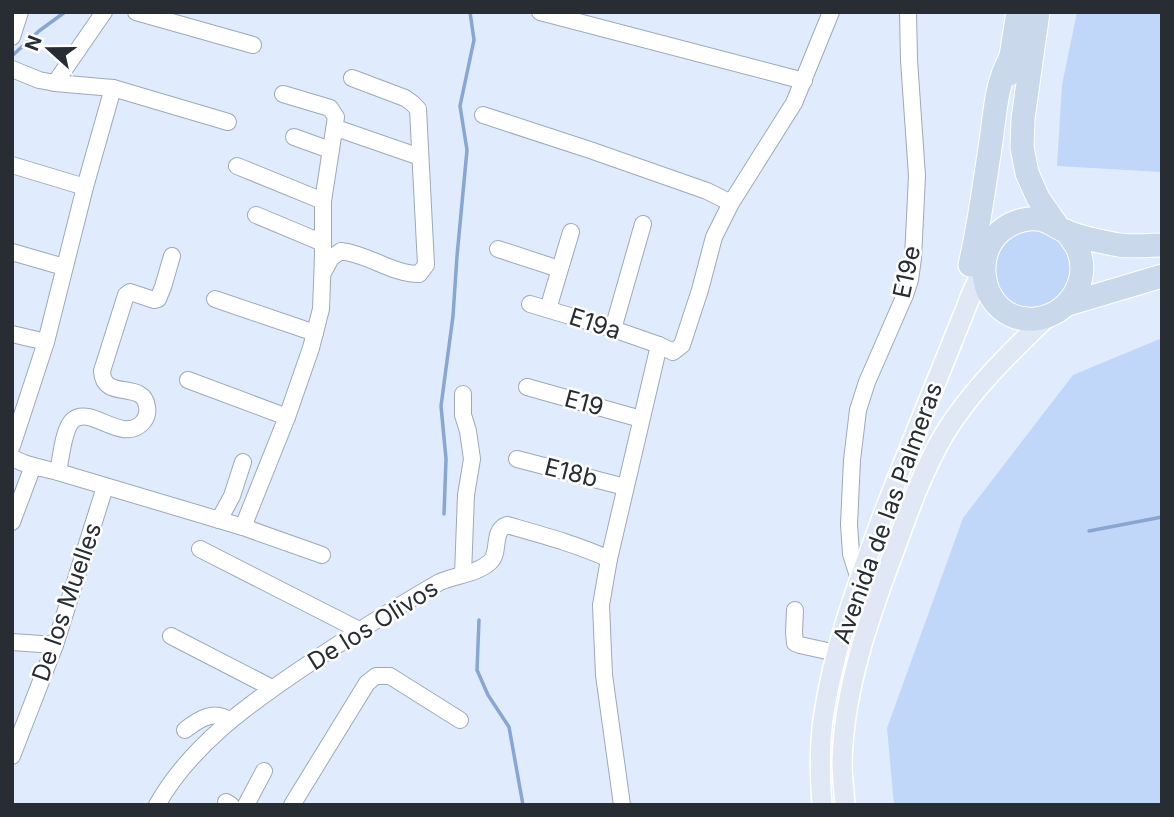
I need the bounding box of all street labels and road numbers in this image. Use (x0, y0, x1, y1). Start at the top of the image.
street label: E19e (887, 243, 926, 301)
street label: E19a (566, 302, 625, 345)
street label: Avenida de las Palmeras (827, 378, 948, 647)
street label: E19 (562, 383, 607, 422)
street label: E18b (542, 452, 601, 493)
street label: De los Muelles (26, 519, 107, 685)
street label: De los Olivos (302, 573, 443, 676)

